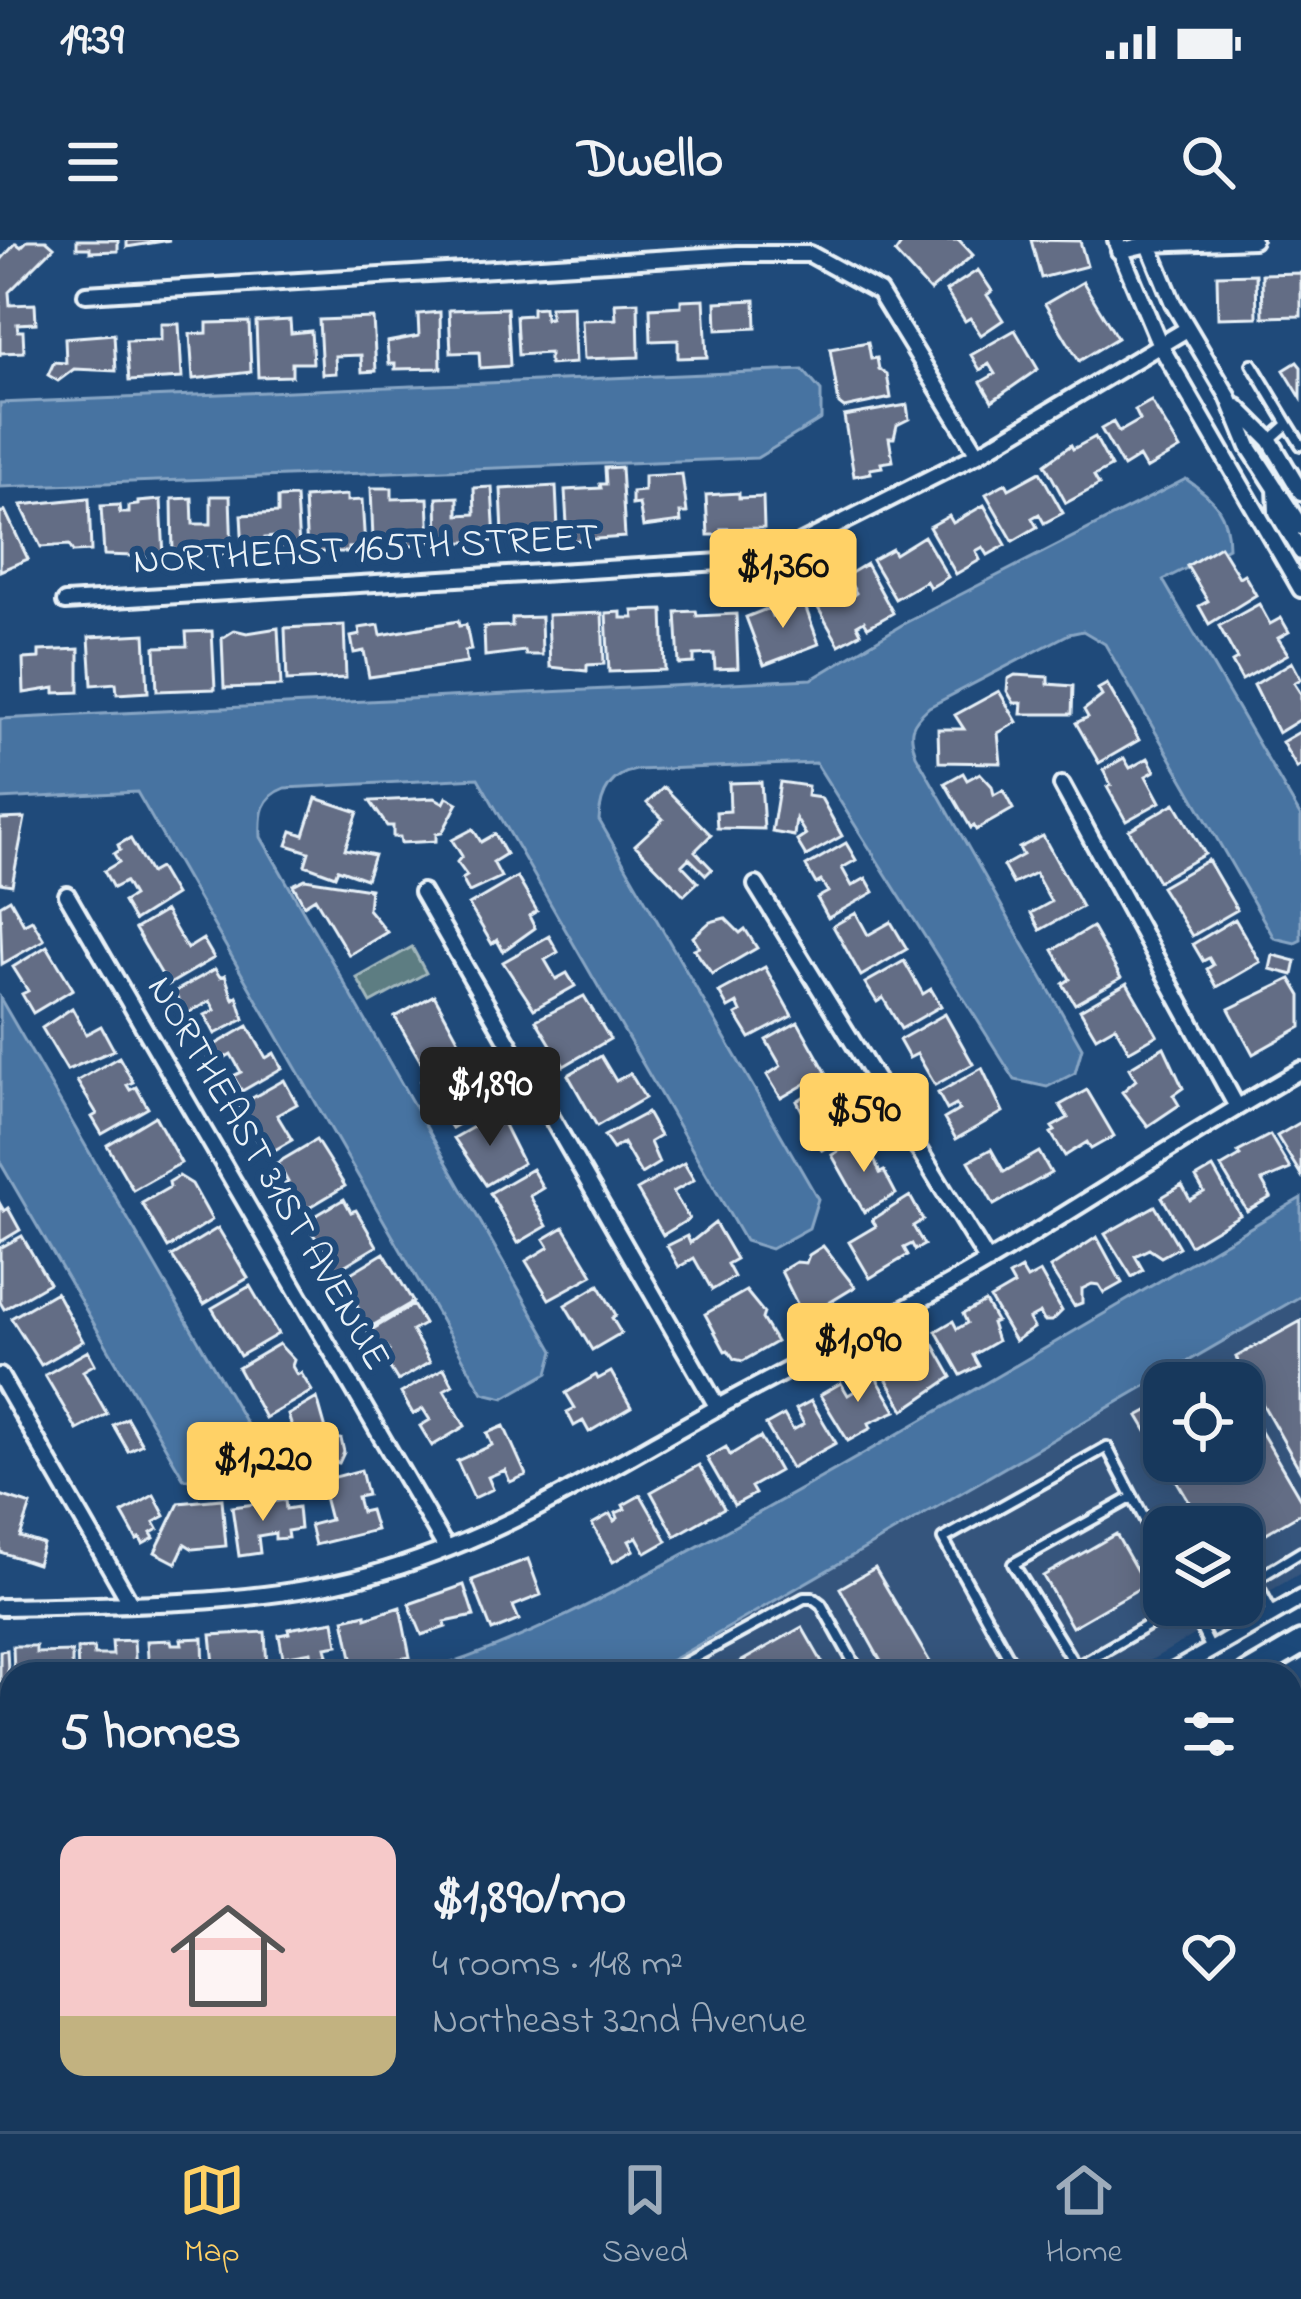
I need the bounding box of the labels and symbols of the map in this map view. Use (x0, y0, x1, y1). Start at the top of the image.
street label: NORTHEAST 165TH STREET (132, 510, 600, 592)
pin: $1,360 (685, 529, 881, 631)
street label: NORTHEAST 31ST AVENUE (131, 966, 403, 1382)
pin: $1,890 (392, 1047, 588, 1149)
pin: $590 (793, 1073, 935, 1175)
pin: $1,090 (760, 1303, 956, 1405)
pin: $1,220 (165, 1422, 361, 1524)

